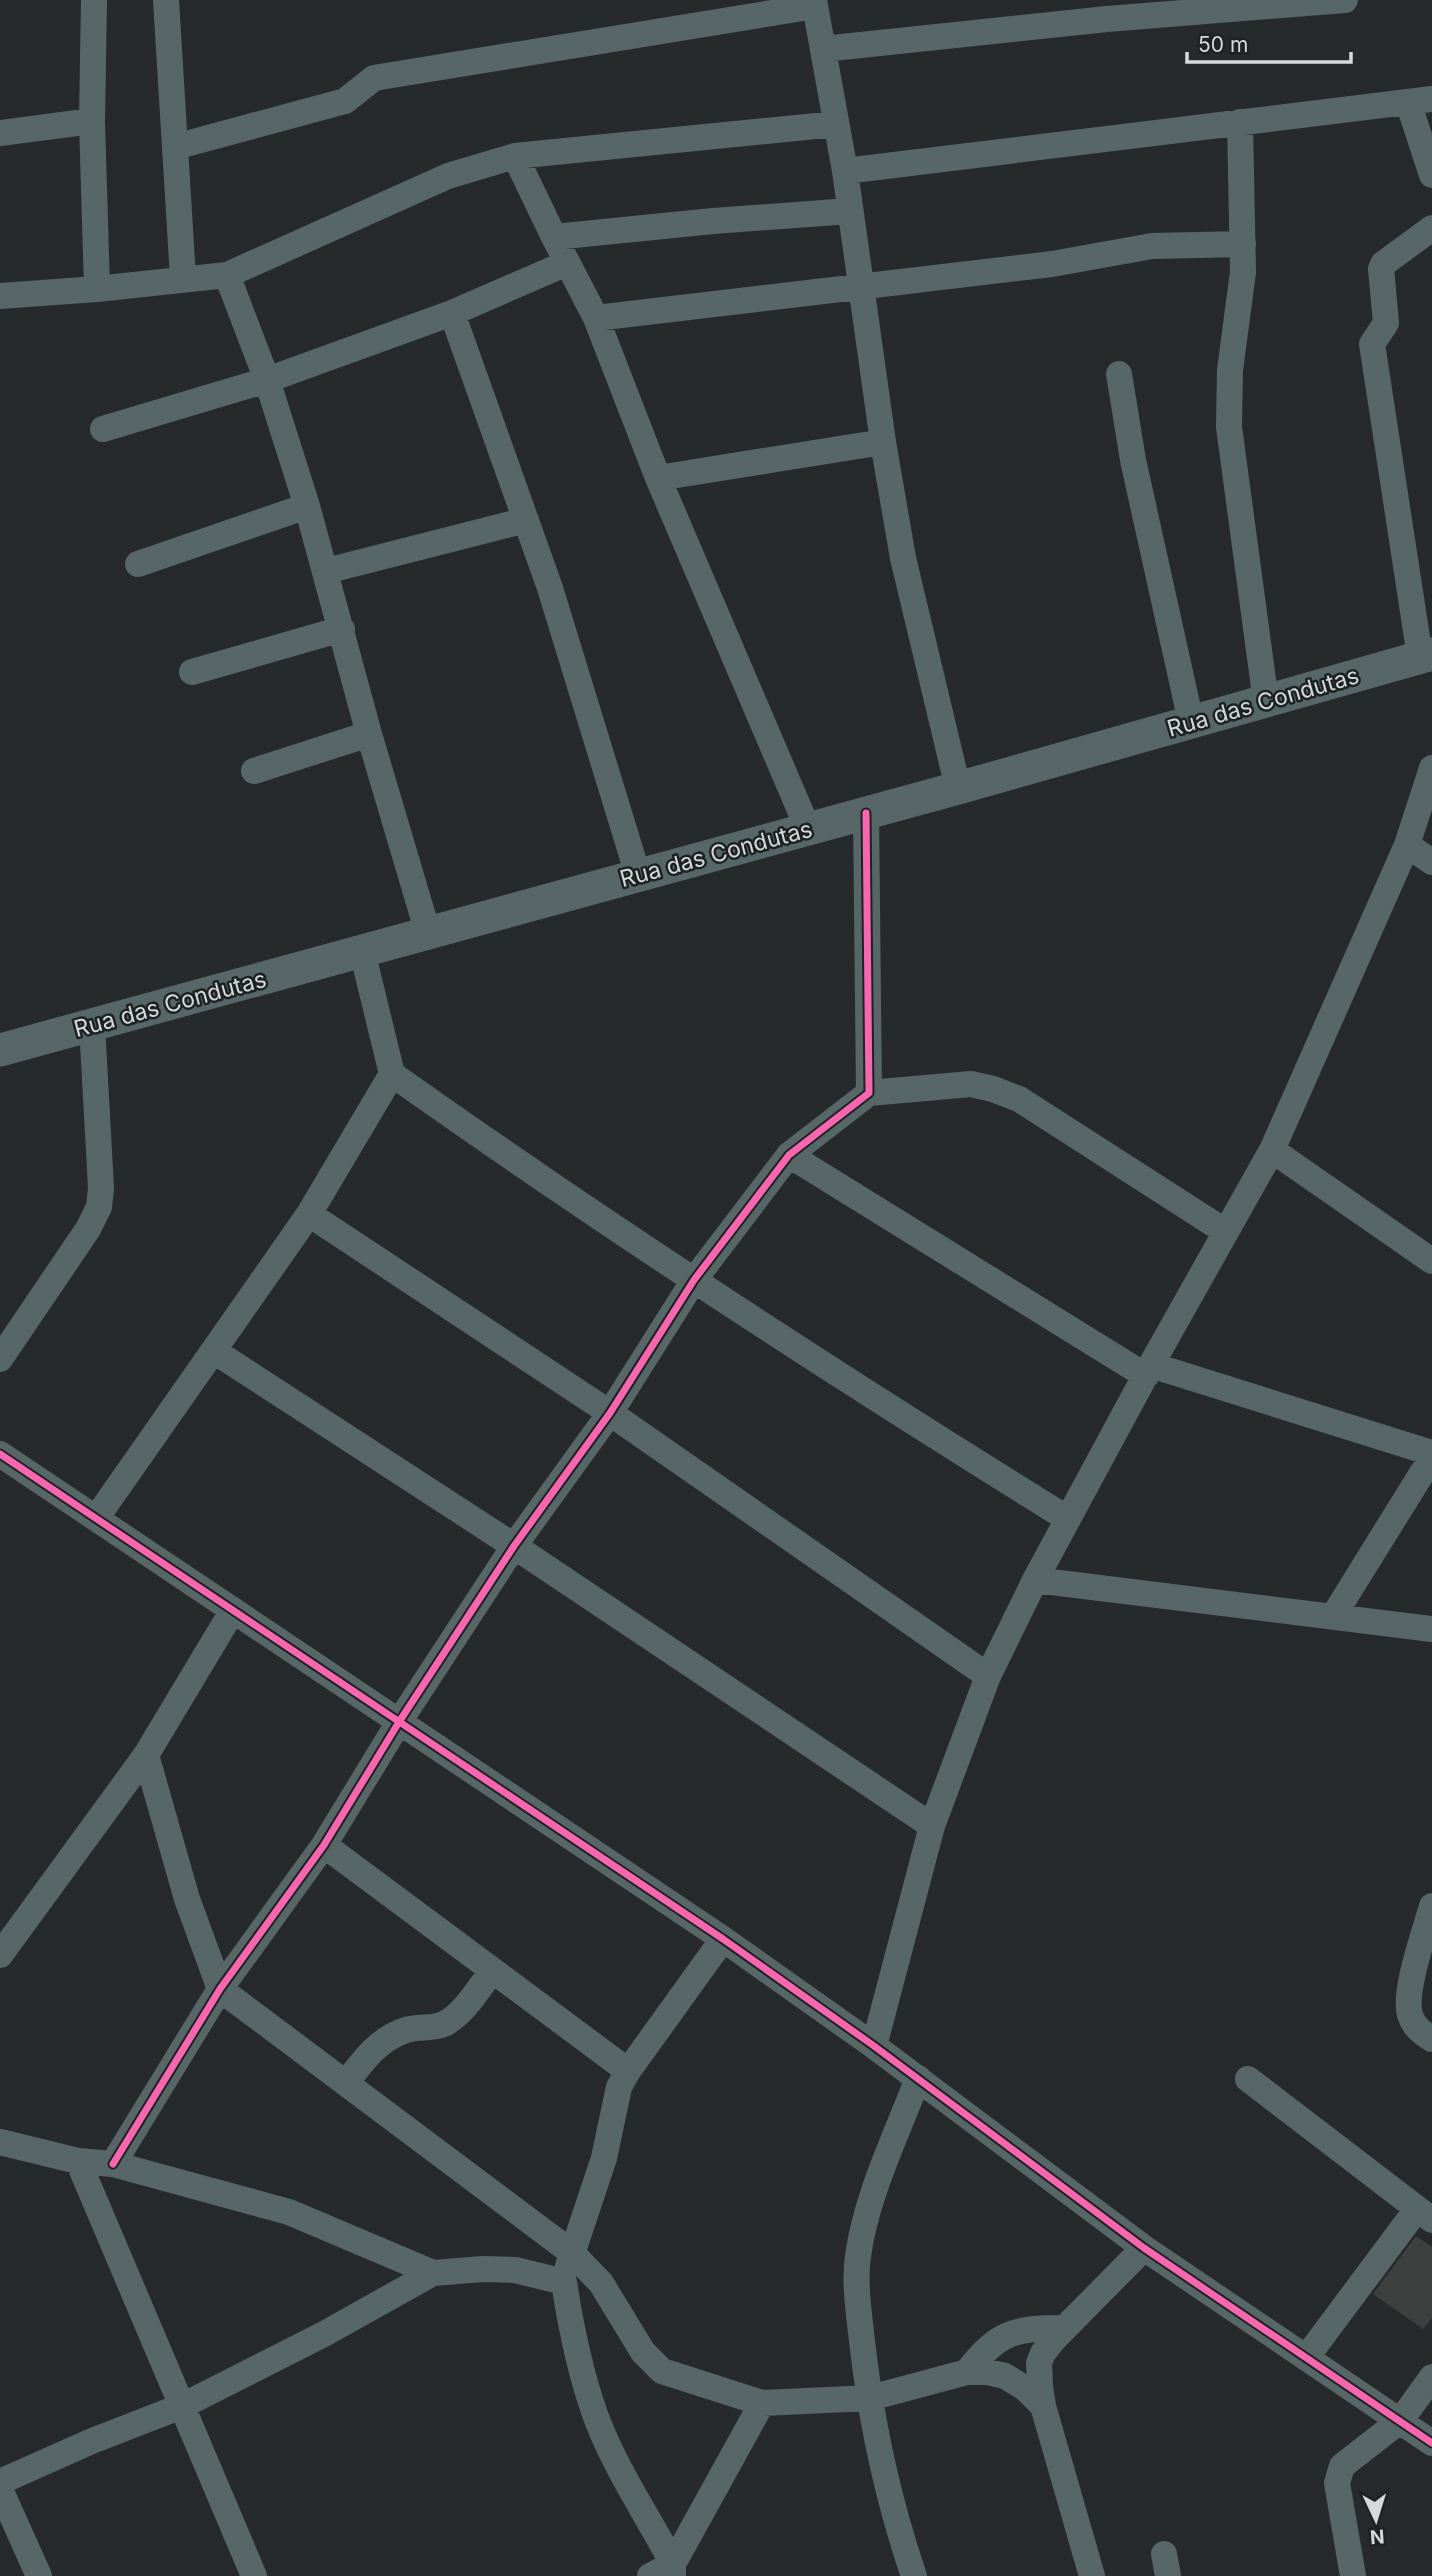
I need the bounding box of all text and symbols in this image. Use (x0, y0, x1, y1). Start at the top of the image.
scale bar (1187, 21, 1352, 65)
text: 50 m (1198, 32, 1248, 57)
street label: Rua das Condutas (1164, 661, 1362, 743)
street label: Rua das Condutas (617, 815, 815, 893)
street label: Rua das Condutas (71, 965, 269, 1043)
north arrow (1341, 2485, 1411, 2555)
text: N (1369, 2524, 1385, 2548)

